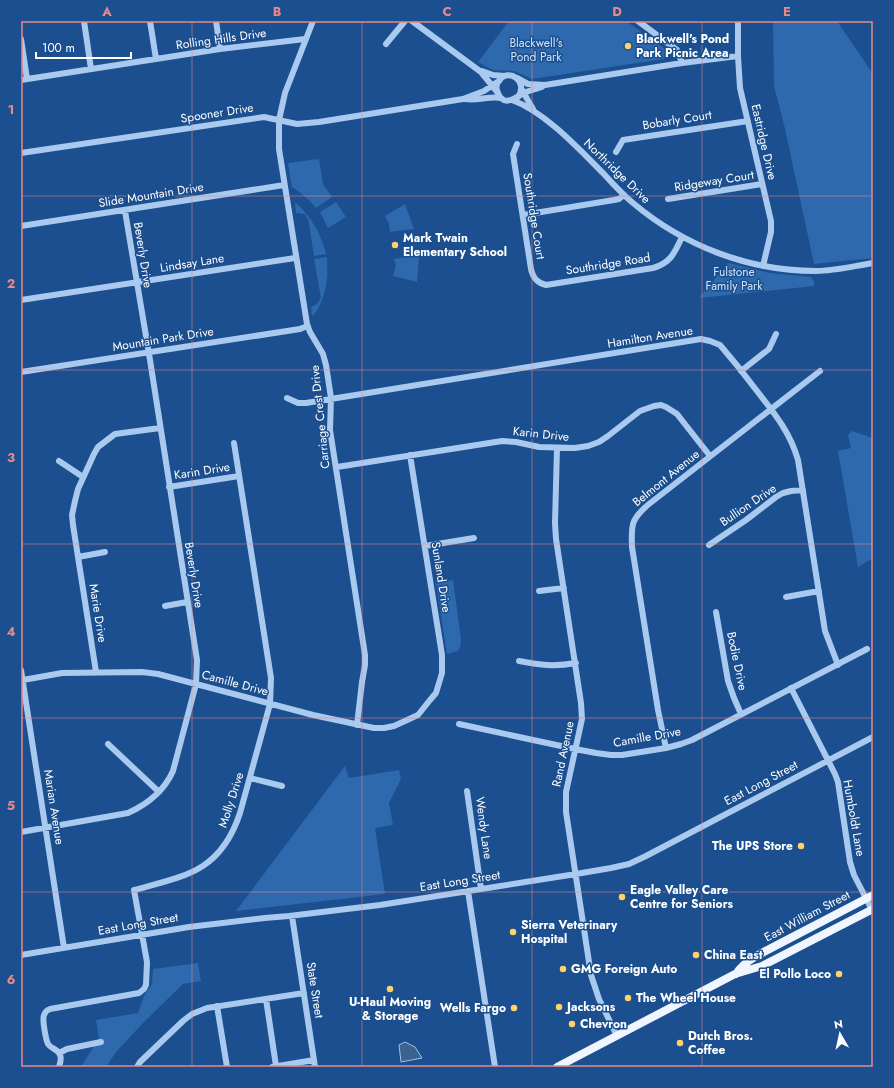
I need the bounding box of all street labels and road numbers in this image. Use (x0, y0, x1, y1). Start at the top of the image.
street label: Rolling Hills Drive (175, 24, 267, 54)
street label: Spooner Drive (179, 98, 255, 128)
street label: Eastridge Drive (747, 102, 781, 182)
street label: Bobarly Court (641, 106, 713, 134)
street label: Northridge Drive (580, 134, 654, 208)
street label: Ridgeway Court (673, 166, 755, 196)
street label: Southridge Court (518, 171, 550, 261)
street label: Slide Mountain Drive (97, 178, 205, 212)
street label: Beverly Drive (129, 221, 157, 289)
street label: Southridge Road (565, 248, 651, 280)
street label: Lindsay Lane (159, 249, 225, 277)
street label: Hamilton Avenue (606, 321, 694, 353)
street label: Mountain Park Drive (111, 322, 215, 356)
street label: Carriage Crest Drive (306, 364, 334, 470)
street label: Karin Drive (512, 422, 570, 446)
street label: Belmont Avenue (629, 445, 703, 511)
street label: Karin Drive (173, 458, 231, 484)
street label: Bullion Drive (716, 479, 780, 531)
street label: Sunland Drive (427, 540, 455, 614)
street label: Beverly Drive (180, 541, 208, 609)
street label: Marie Drive (84, 582, 112, 644)
street label: Bodie Drive (722, 630, 752, 692)
street label: Camille Drive (200, 665, 270, 701)
street label: Rand Avenue (547, 720, 579, 788)
street label: Camille Drive (612, 722, 682, 752)
street label: East Long Street (721, 756, 801, 810)
street label: Marian Avenue (39, 768, 69, 846)
street label: Molly Drive (214, 770, 248, 830)
street label: Humboldt Lane (838, 778, 870, 858)
street label: Wendy Lane (471, 796, 497, 860)
street label: East Long Street (419, 866, 502, 896)
street label: East William Street (761, 886, 853, 946)
street label: East Long Street (97, 908, 180, 940)
street label: State Street (302, 961, 328, 1019)

